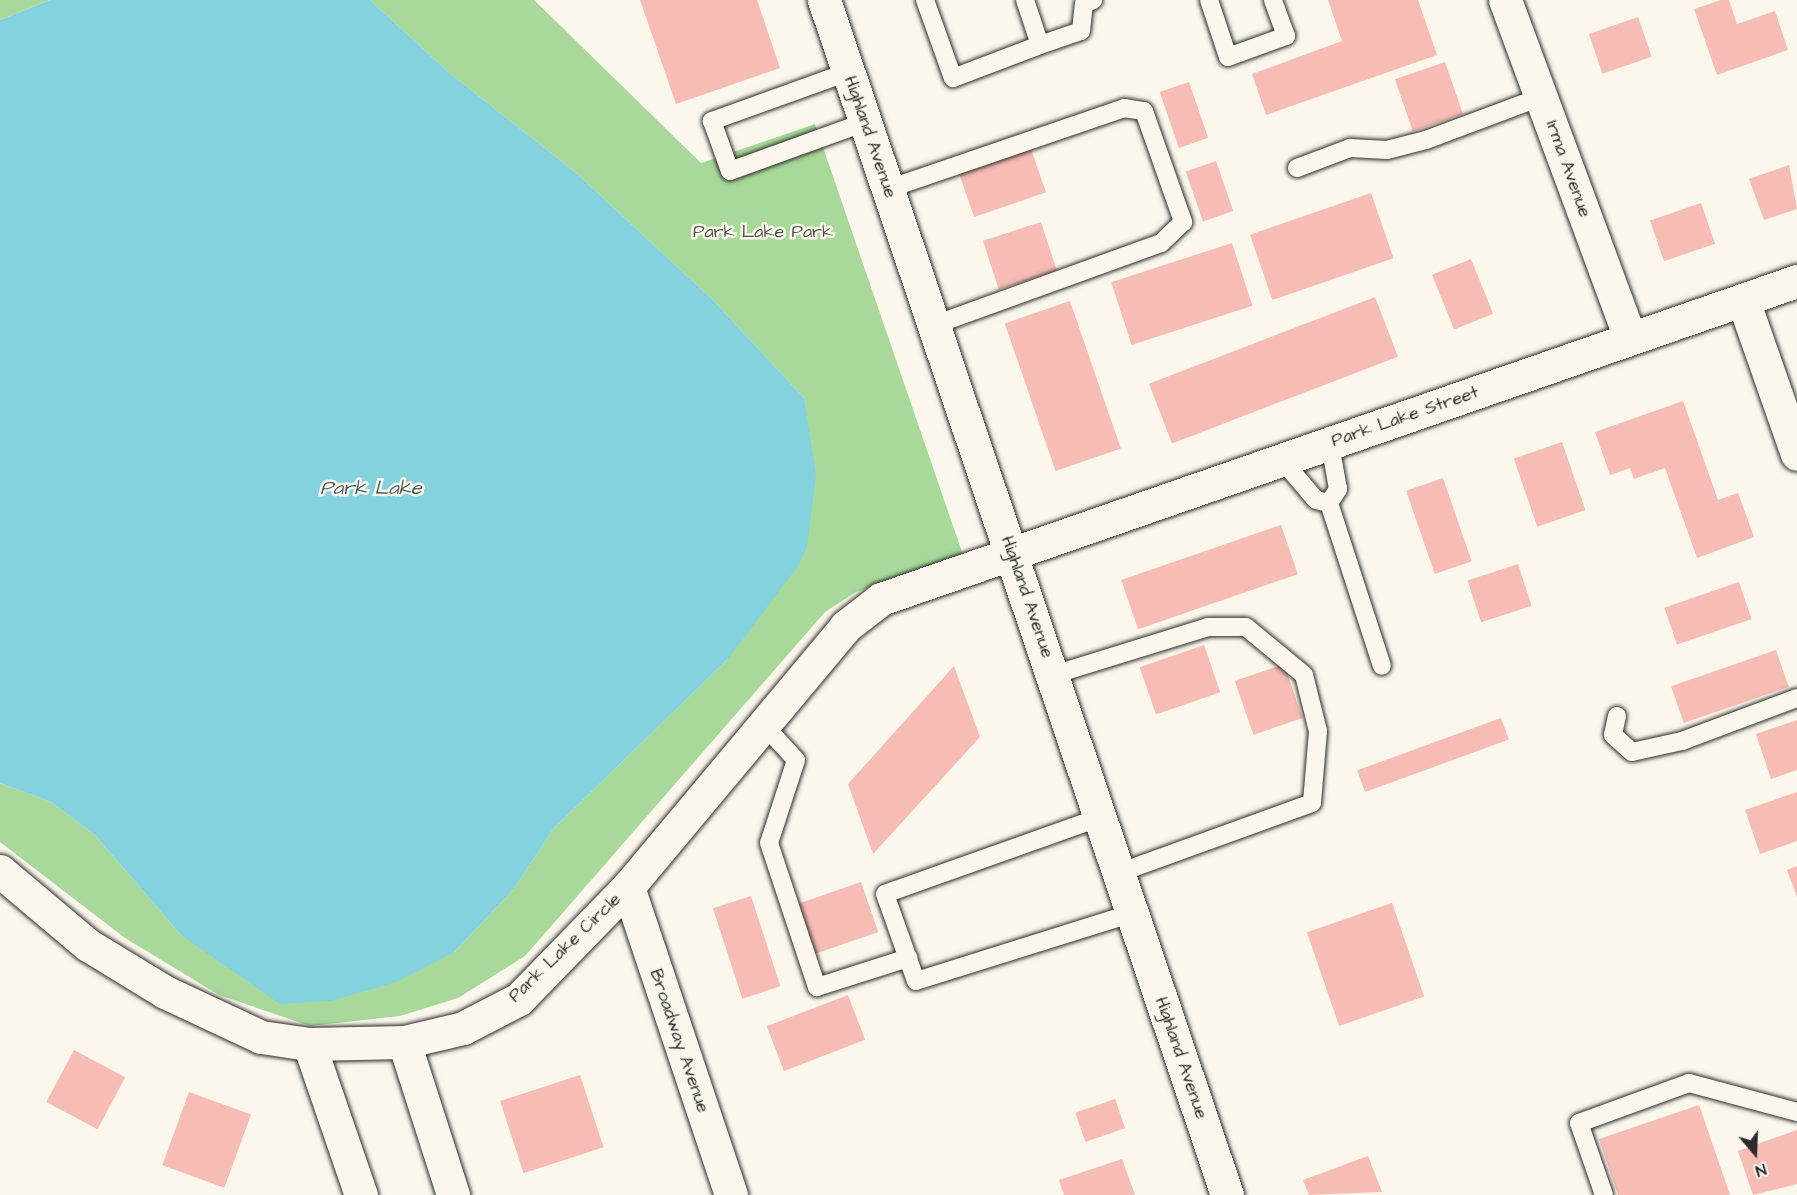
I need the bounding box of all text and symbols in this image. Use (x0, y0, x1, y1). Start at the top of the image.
street label: Highland Avenue (839, 73, 901, 201)
street label: Irma Avenue (1540, 118, 1596, 220)
park label: Park Lake Park (693, 221, 833, 243)
street label: Park Lake Street (1329, 382, 1481, 452)
water label: Park Lake (320, 476, 422, 500)
street label: Highland Avenue (996, 533, 1058, 661)
street label: Park Lake Circle (504, 889, 626, 1007)
street label: Broadway Avenue (644, 966, 714, 1116)
street label: Highland Avenue (1150, 994, 1212, 1122)
north arrow (1725, 1123, 1785, 1183)
text: N (1753, 1158, 1769, 1182)

